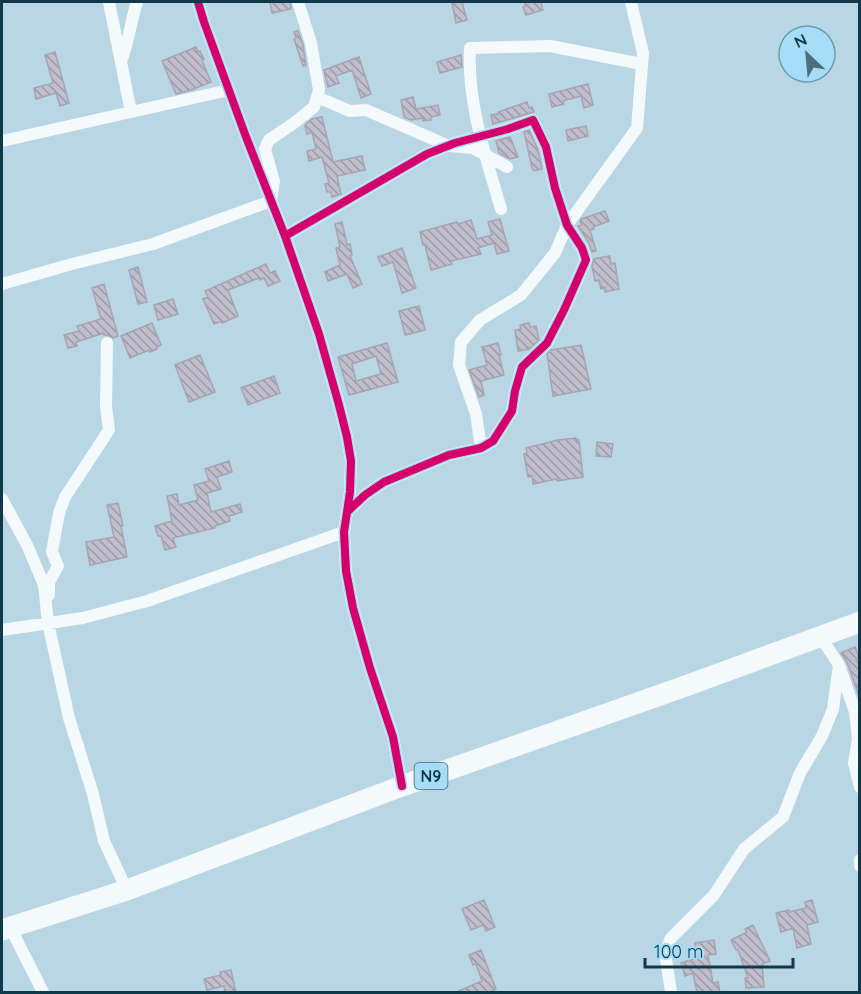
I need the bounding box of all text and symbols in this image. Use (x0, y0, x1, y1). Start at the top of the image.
north arrow (777, 24, 837, 84)
text: N (791, 29, 810, 52)
road number: N9 (414, 763, 448, 789)
scale bar (645, 931, 794, 969)
text: 100 m (654, 940, 703, 963)

